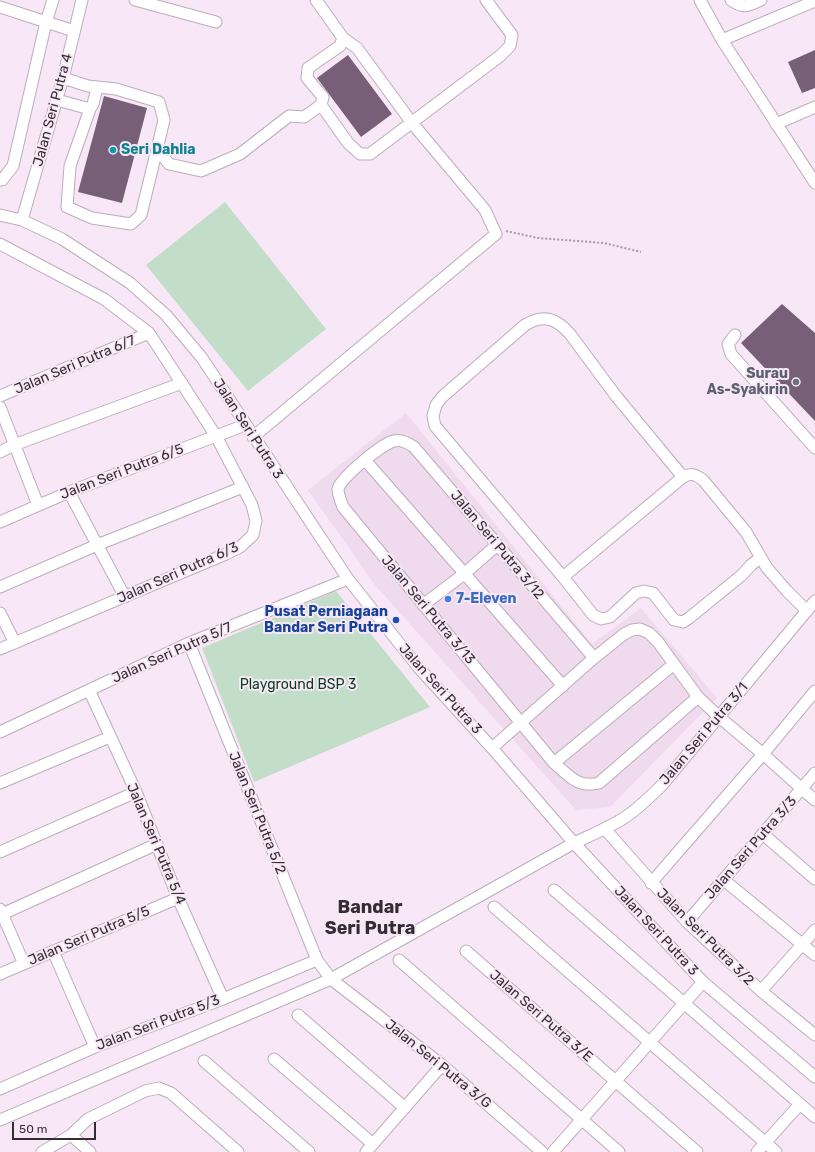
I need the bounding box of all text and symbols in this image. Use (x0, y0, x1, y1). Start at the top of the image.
street label: Jalan Seri Putra 4 (30, 52, 76, 168)
place label: Seri Dahlia (121, 142, 196, 158)
marker: Seri Dahlia (108, 145, 118, 155)
street label: Jalan Seri Putra 6/7 (12, 332, 138, 398)
place label: Surau As-Syakirin (707, 366, 788, 398)
street label: Jalan Seri Putra 3 (209, 376, 287, 482)
marker: Surau As-Syakirin (791, 377, 801, 387)
street label: Jalan Seri Putra 6/5 (58, 441, 186, 503)
street label: Jalan Seri Putra 3/12 (447, 487, 547, 603)
street label: Jalan Seri Putra 6/3 (115, 539, 241, 607)
street label: Jalan Seri Putra 3/13 (378, 552, 478, 668)
place label: 7-Eleven (456, 591, 517, 607)
marker: 7-Eleven (443, 594, 453, 604)
place label: Pusat Perniagaan Bandar Seri Putra (264, 604, 388, 636)
marker: Pusat Perniagaan Bandar Seri Putra (391, 615, 401, 625)
street label: Jalan Seri Putra 5/7 (109, 619, 235, 687)
street label: Jalan Seri Putra 3 (395, 640, 485, 738)
park label: Playground BSP 3 (240, 677, 356, 693)
street label: Jalan Seri Putra 3/1 (656, 679, 752, 789)
street label: Jalan Seri Putra 5/2 (225, 749, 289, 877)
street label: Jalan Seri Putra 5/4 (123, 781, 189, 907)
street label: Jalan Seri Putra 3/3 (702, 793, 800, 903)
street label: Jalan Seri Putra 3 (610, 883, 702, 979)
street label: Jalan Seri Putra 3/2 (653, 885, 757, 989)
district label: Bandar Seri Putra (325, 897, 415, 940)
street label: Jalan Seri Putra 5/5 (26, 903, 152, 969)
street label: Jalan Seri Putra 3/E (486, 966, 596, 1066)
street label: Jalan Seri Putra 5/3 (94, 992, 222, 1054)
street label: Jalan Seri Putra 3/G (381, 1016, 495, 1112)
scale bar (14, 1114, 98, 1140)
text: 50 m (19, 1122, 47, 1136)

